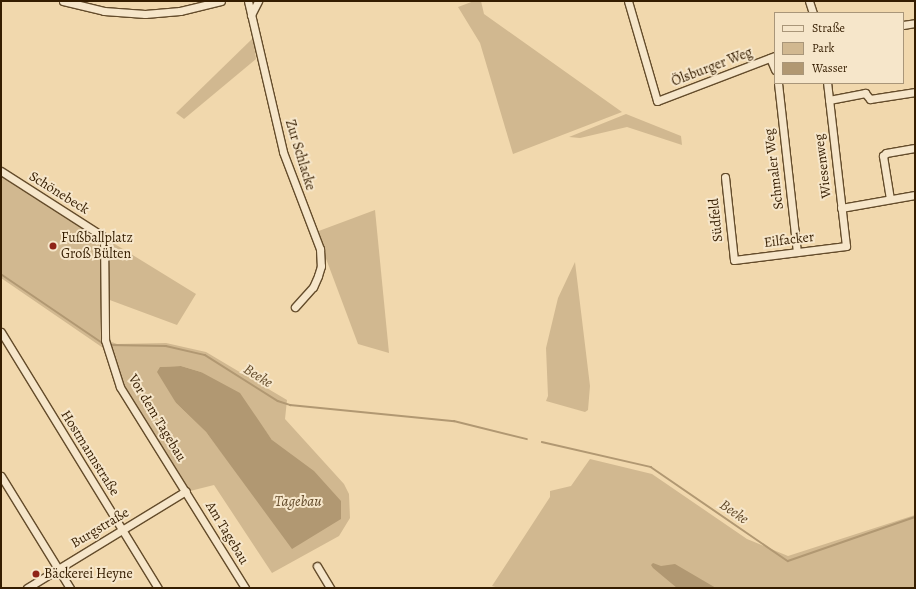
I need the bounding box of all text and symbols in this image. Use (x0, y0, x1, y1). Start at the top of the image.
legend (774, 12, 904, 84)
text: Straße (812, 20, 845, 36)
text: Park (812, 40, 835, 56)
street label: Ölsburger Weg (669, 44, 755, 90)
text: Wasser (812, 60, 847, 76)
street label: Zur Schlacke (281, 118, 319, 192)
street label: Schmaler Weg (761, 127, 787, 211)
street label: Wiesenweg (811, 133, 835, 199)
street label: Schönebeck (26, 168, 92, 218)
street label: Südfeld (705, 197, 727, 243)
street label: Eilfacker (763, 229, 815, 251)
place label: Fußballplatz Groß Bülten (61, 230, 133, 262)
marker: Fußballplatz Groß Bülten (48, 241, 58, 251)
water label: Beeke (240, 360, 276, 392)
street label: Vor dem Tagebau (124, 371, 190, 465)
street label: Hostmannstraße (57, 407, 123, 499)
water label: Tagebau (275, 493, 321, 511)
water label: Beeke (716, 496, 752, 528)
street label: Am Tagebau (202, 499, 252, 567)
street label: Burgstraße (68, 504, 132, 552)
place label: Bäckerei Heyne (44, 566, 133, 582)
marker: Bäckerei Heyne (31, 569, 41, 579)

